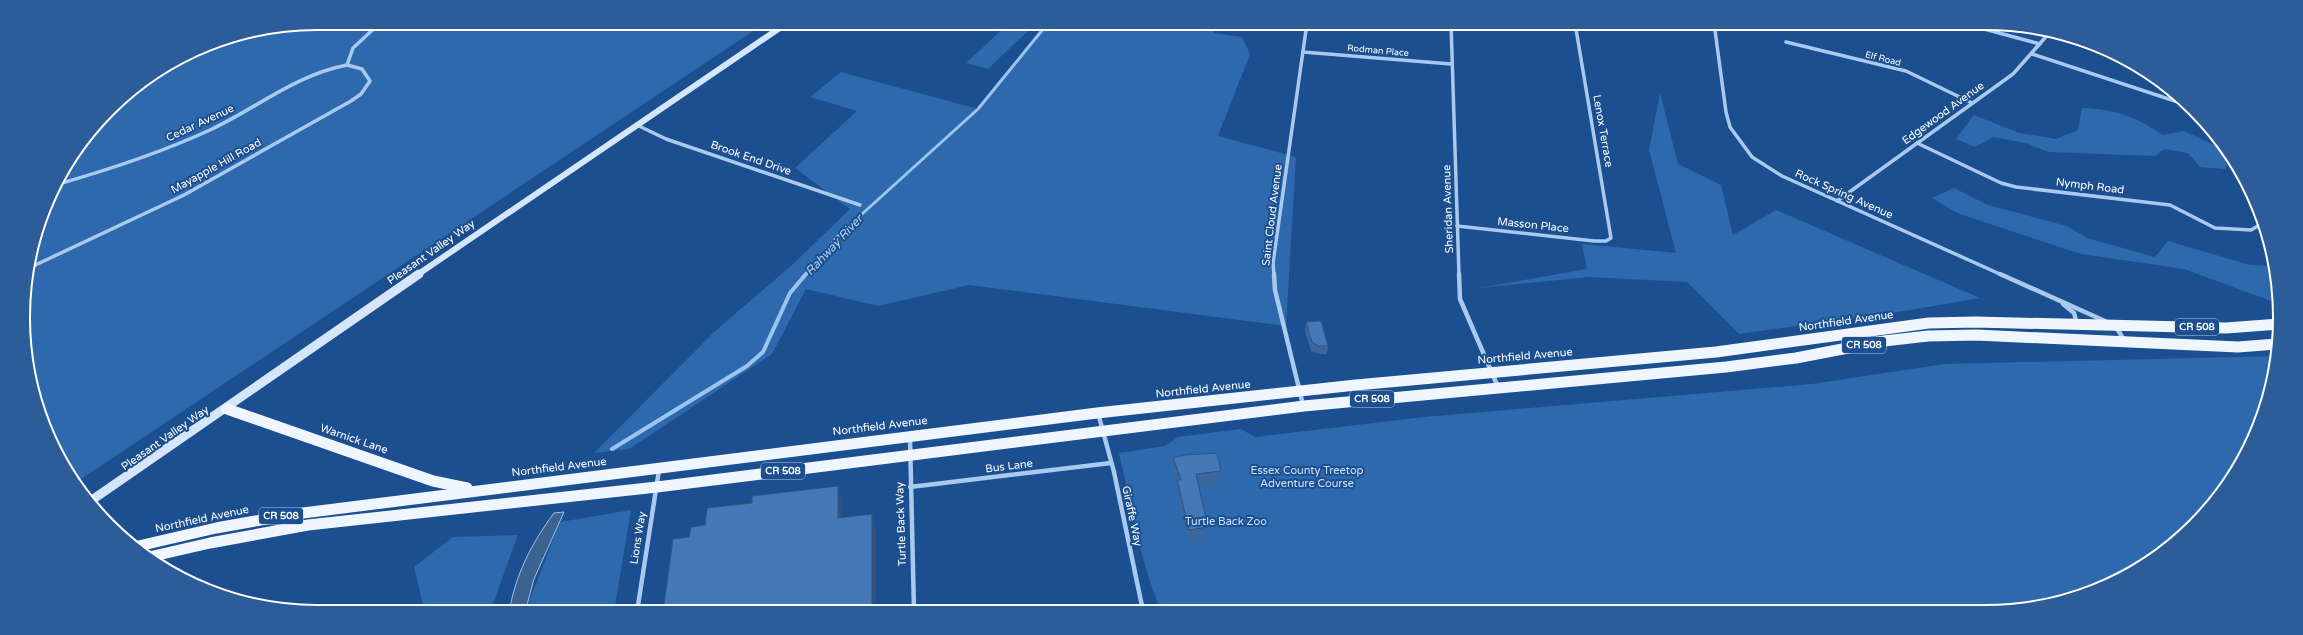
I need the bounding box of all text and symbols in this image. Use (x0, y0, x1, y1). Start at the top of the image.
street label: Rodman Place (1347, 43, 1409, 59)
street label: Elf Road (1864, 49, 1902, 69)
street label: Edgewood Avenue (1899, 79, 1987, 147)
street label: Lenox Terrace (1590, 94, 1616, 168)
street label: Cedar Avenue (164, 102, 236, 144)
street label: Mayapple Hill Road (169, 136, 264, 196)
street label: Brook End Drive (709, 138, 793, 178)
street label: Saint Cloud Avenue (1259, 163, 1285, 267)
street label: Sheridan Avenue (1440, 164, 1456, 254)
street label: Rock Spring Avenue (1793, 167, 1895, 221)
street label: Nymph Road (2055, 175, 2125, 197)
water label: Rahway River (803, 211, 866, 278)
street label: Masson Place (1497, 215, 1569, 235)
street label: Pleasant Valley Way (385, 217, 477, 287)
street label: Northfield Avenue (1798, 308, 1894, 334)
road number: CR 508 (2175, 319, 2219, 335)
road number: CR 508 (1842, 337, 1886, 353)
street label: Northfield Avenue (1477, 345, 1573, 367)
street label: Northfield Avenue (1155, 378, 1251, 400)
road number: CR 508 (1350, 391, 1394, 407)
street label: Pleasant Valley Way (119, 403, 211, 473)
street label: Northfield Avenue (832, 414, 928, 438)
street label: Warnick Lane (318, 421, 390, 457)
street label: Northfield Avenue (511, 455, 607, 479)
street label: Bus Lane (984, 457, 1034, 475)
road number: CR 508 (761, 463, 805, 479)
park label: Essex County Treetop Adventure Course (1250, 464, 1364, 490)
street label: Turtle Back Way (893, 482, 909, 566)
street label: Giraffe Way (1119, 485, 1145, 547)
street label: Northfield Avenue (154, 503, 250, 535)
road number: CR 508 (259, 508, 303, 524)
street label: Lions Way (627, 511, 649, 565)
park label: Turtle Back Zoo (1185, 515, 1267, 528)

